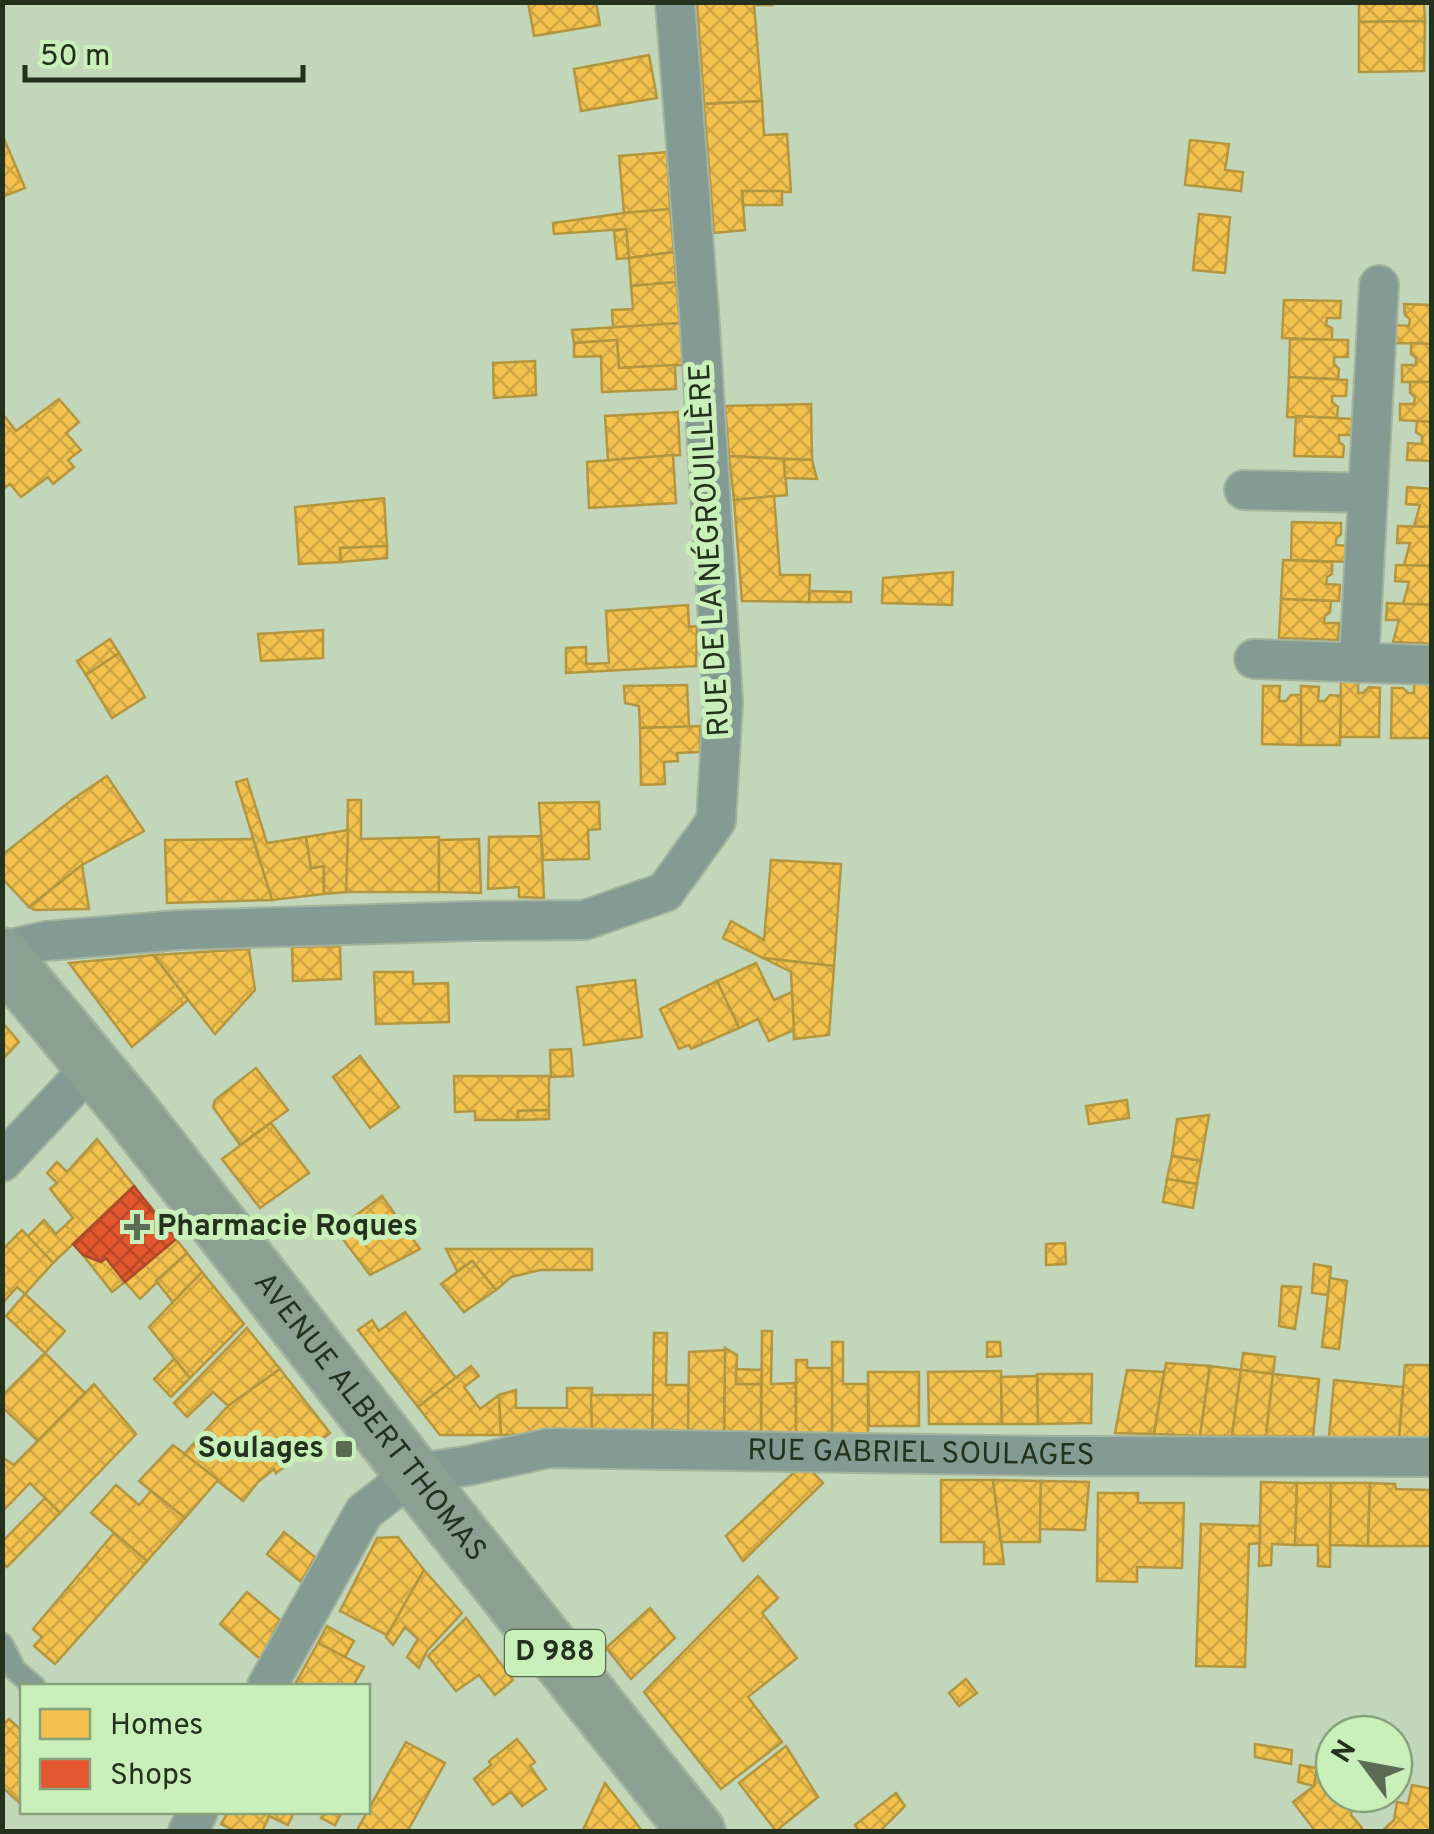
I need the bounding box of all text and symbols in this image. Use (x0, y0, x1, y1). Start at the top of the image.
scale bar (25, 20, 302, 82)
text: 50 m (40, 39, 110, 76)
street label: RUE DE LA NÉGROUILLÈRE (681, 363, 739, 737)
place label: Pharmacie Roques (157, 1209, 418, 1246)
marker: Pharmacie Roques (126, 1216, 148, 1238)
street label: AVENUE ALBERT THOMAS (245, 1265, 494, 1570)
place label: Soulages (198, 1431, 324, 1468)
street label: RUE GABRIEL SOULAGES (747, 1433, 1095, 1475)
marker: Soulages (333, 1438, 355, 1460)
road number: D 988 (505, 1630, 605, 1676)
legend (20, 1684, 370, 1814)
text: Homes (110, 1708, 203, 1745)
north arrow (1314, 1714, 1414, 1814)
text: N (1325, 1734, 1366, 1770)
text: Shops (110, 1758, 193, 1795)

